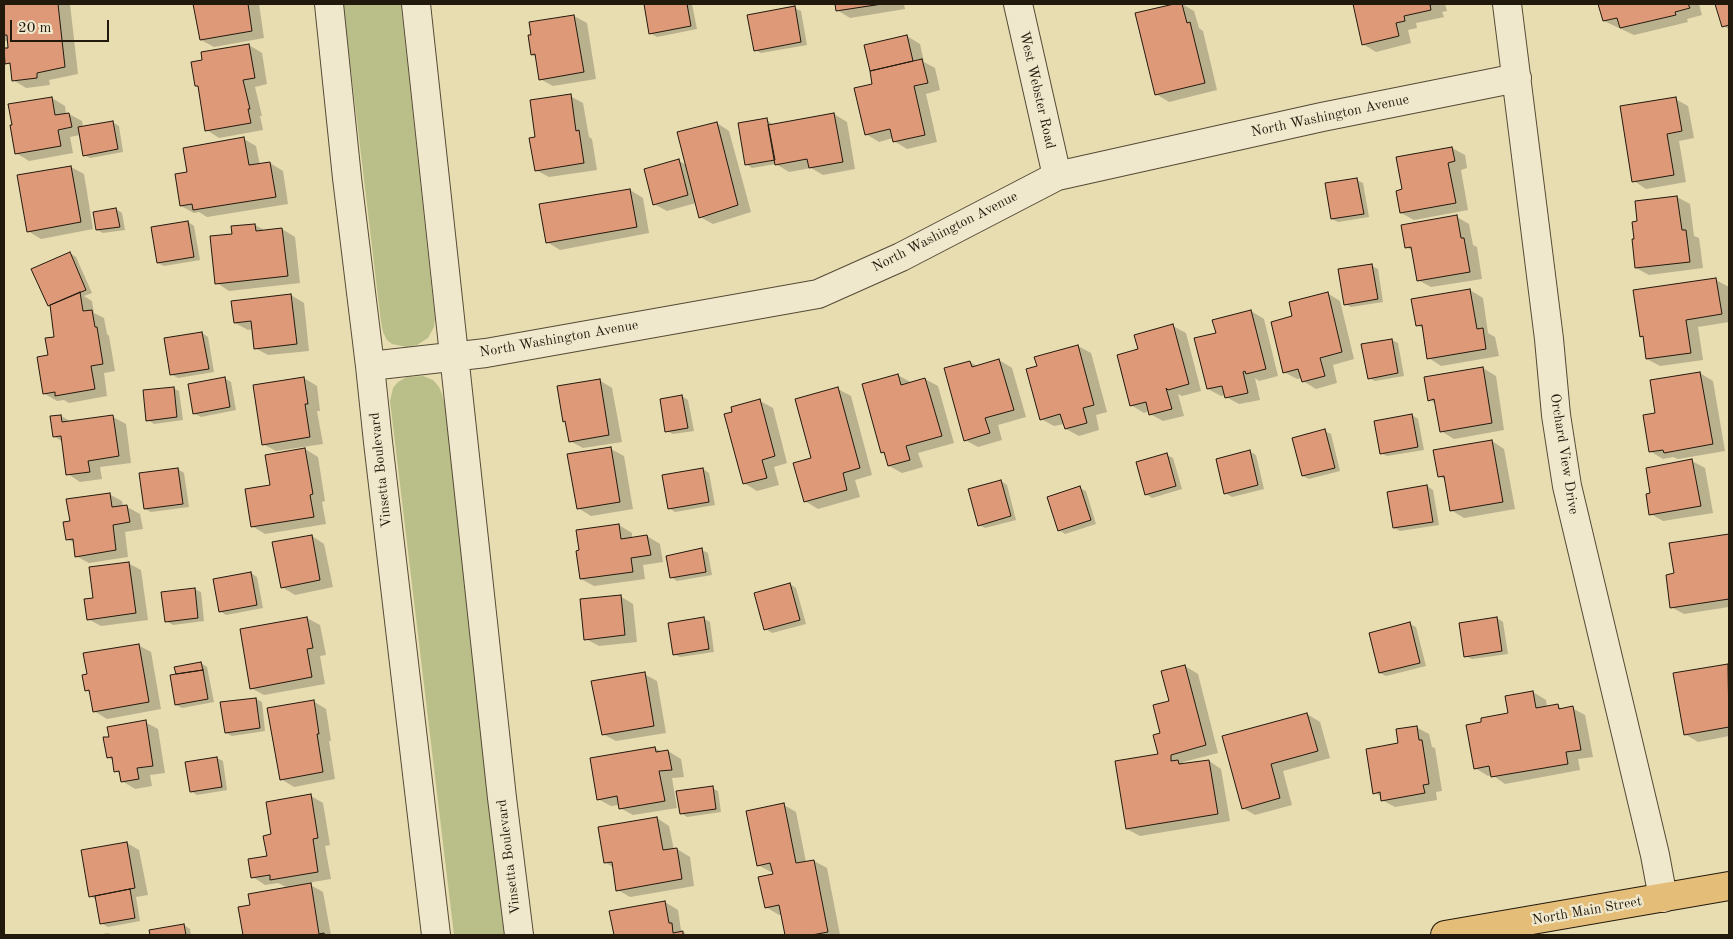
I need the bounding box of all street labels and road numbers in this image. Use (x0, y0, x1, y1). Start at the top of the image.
street label: West Webster Road (1015, 29, 1059, 151)
street label: North Washington Avenue (1249, 91, 1411, 141)
street label: North Washington Avenue (869, 188, 1021, 276)
street label: North Washington Avenue (478, 317, 640, 361)
street label: Orchard View Drive (1546, 392, 1582, 516)
street label: Vinsetta Boulevard (367, 411, 395, 529)
street label: Vinsetta Boulevard (494, 798, 524, 916)
street label: North Main Street (1531, 893, 1643, 929)

